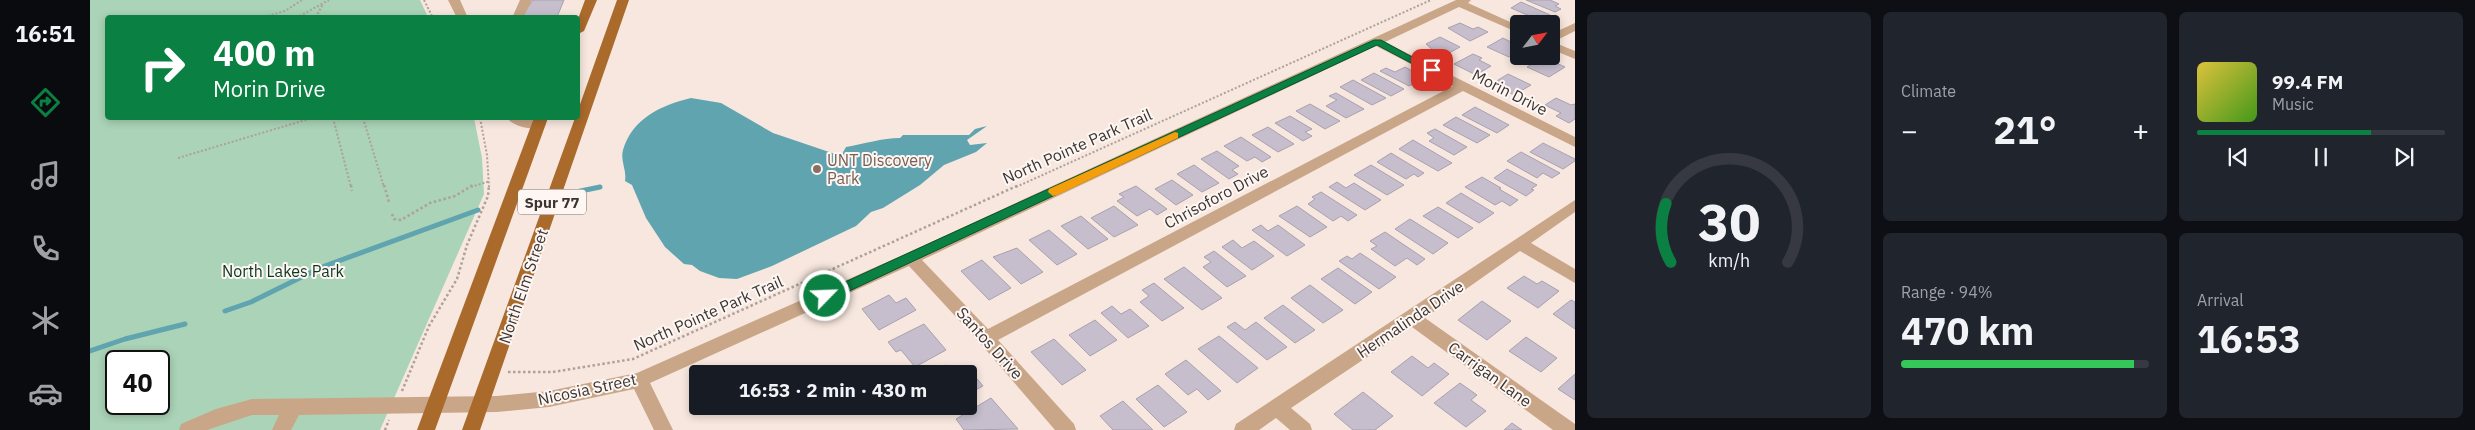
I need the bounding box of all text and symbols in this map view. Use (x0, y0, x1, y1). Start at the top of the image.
north arrow (1510, 15, 1560, 65)
map controls (1510, 15, 1560, 65)
text: 16:51 (15, 19, 75, 48)
text: 400 m (213, 30, 316, 76)
icon: right (130, 35, 195, 100)
pin (1411, 49, 1453, 91)
icon: arrive (1418, 56, 1446, 84)
street label: Morin Drive (1469, 65, 1551, 120)
text: 99.4 FM (2272, 70, 2343, 94)
text: Morin Drive (213, 74, 326, 103)
text: Climate (1901, 81, 1956, 101)
icon: directions (28, 85, 63, 120)
text: Music (2272, 94, 2314, 114)
street label: North Pointe Park Trail (999, 104, 1155, 188)
text: 21° (1993, 105, 2057, 154)
text: − (1901, 112, 1918, 149)
text: + (2132, 112, 2149, 149)
icon: previous (2224, 143, 2252, 171)
icon: pause (2307, 143, 2335, 171)
icon: next (2390, 143, 2418, 171)
place label: UNT Discovery Park (827, 150, 932, 188)
icon: music (28, 158, 63, 193)
street label: Chrisoforo Drive (1160, 161, 1272, 233)
marker: UNT Discovery Park (811, 163, 823, 175)
text: 30 (1698, 188, 1760, 255)
road number: Spur 77 (518, 190, 586, 214)
street label: North Elm Street (494, 226, 552, 346)
icon: phone (28, 231, 63, 266)
text: km/h (1708, 249, 1750, 272)
park label: North Lakes Park (222, 261, 345, 281)
position arrow (798, 269, 850, 321)
street label: North Pointe Park Trail (630, 271, 786, 355)
street label: Hermalinda Drive (1353, 276, 1467, 362)
text: Range · 94% (1901, 282, 1993, 302)
text: Arrival (2197, 290, 2244, 310)
icon: climate (28, 303, 63, 338)
street label: Santos Drive (952, 303, 1028, 383)
text: 470 km (1901, 306, 2034, 355)
text: 16:53 (2197, 314, 2301, 363)
street label: Carrigan Lane (1444, 337, 1536, 411)
speed limit sign: 40 (105, 350, 170, 415)
street label: Nicosia Street (536, 369, 638, 409)
icon: car (28, 376, 63, 411)
text: 16:53 · 2 min · 430 m (739, 378, 927, 402)

